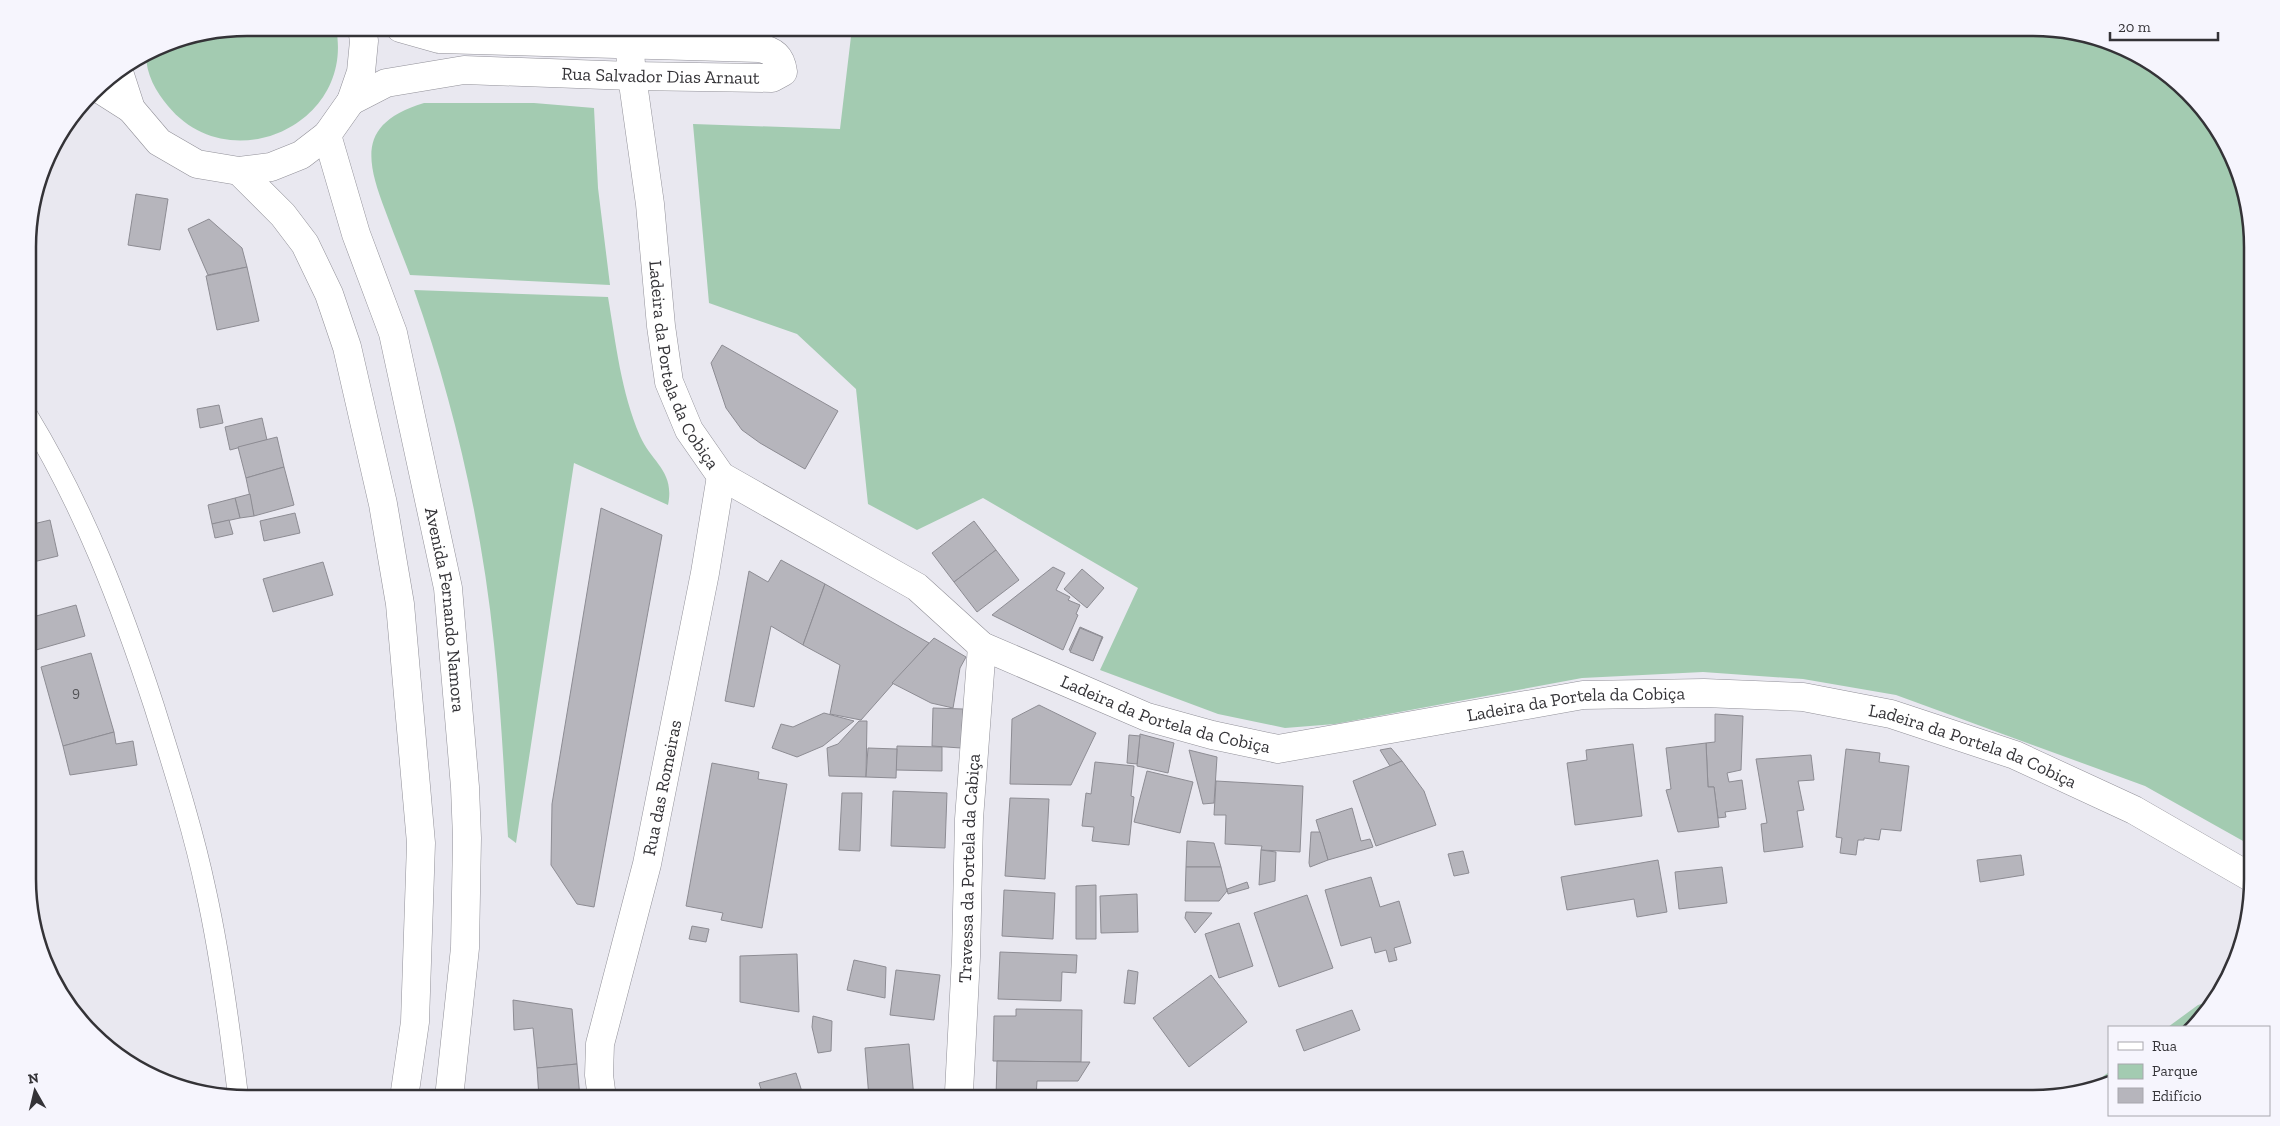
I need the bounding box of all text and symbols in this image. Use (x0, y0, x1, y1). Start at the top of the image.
scale bar (2110, 10, 2218, 42)
text: 20 m (2118, 18, 2151, 36)
street label: Rua Salvador Dias Arnaut (561, 62, 760, 89)
street label: Ladeira da Portela da Cobiça (644, 259, 724, 474)
street label: Avenida Fernando Namora (420, 505, 470, 714)
street label: Ladeira da Portela da Cobiça (1057, 670, 1273, 758)
street label: Ladeira da Portela da Cobiça (1465, 682, 1685, 726)
house number: 9 (72, 683, 80, 701)
street label: Ladeira da Portela da Cobiça (1867, 699, 2080, 793)
street label: Rua das Romeiras (638, 718, 686, 858)
street label: Travessa da Portela da Cabiça (954, 752, 985, 984)
legend (2108, 1026, 2270, 1116)
text: Rua (2152, 1037, 2177, 1055)
text: Parque (2152, 1062, 2198, 1080)
north arrow (10, 1066, 60, 1116)
text: N (27, 1069, 40, 1088)
text: Edifício (2152, 1087, 2202, 1105)

